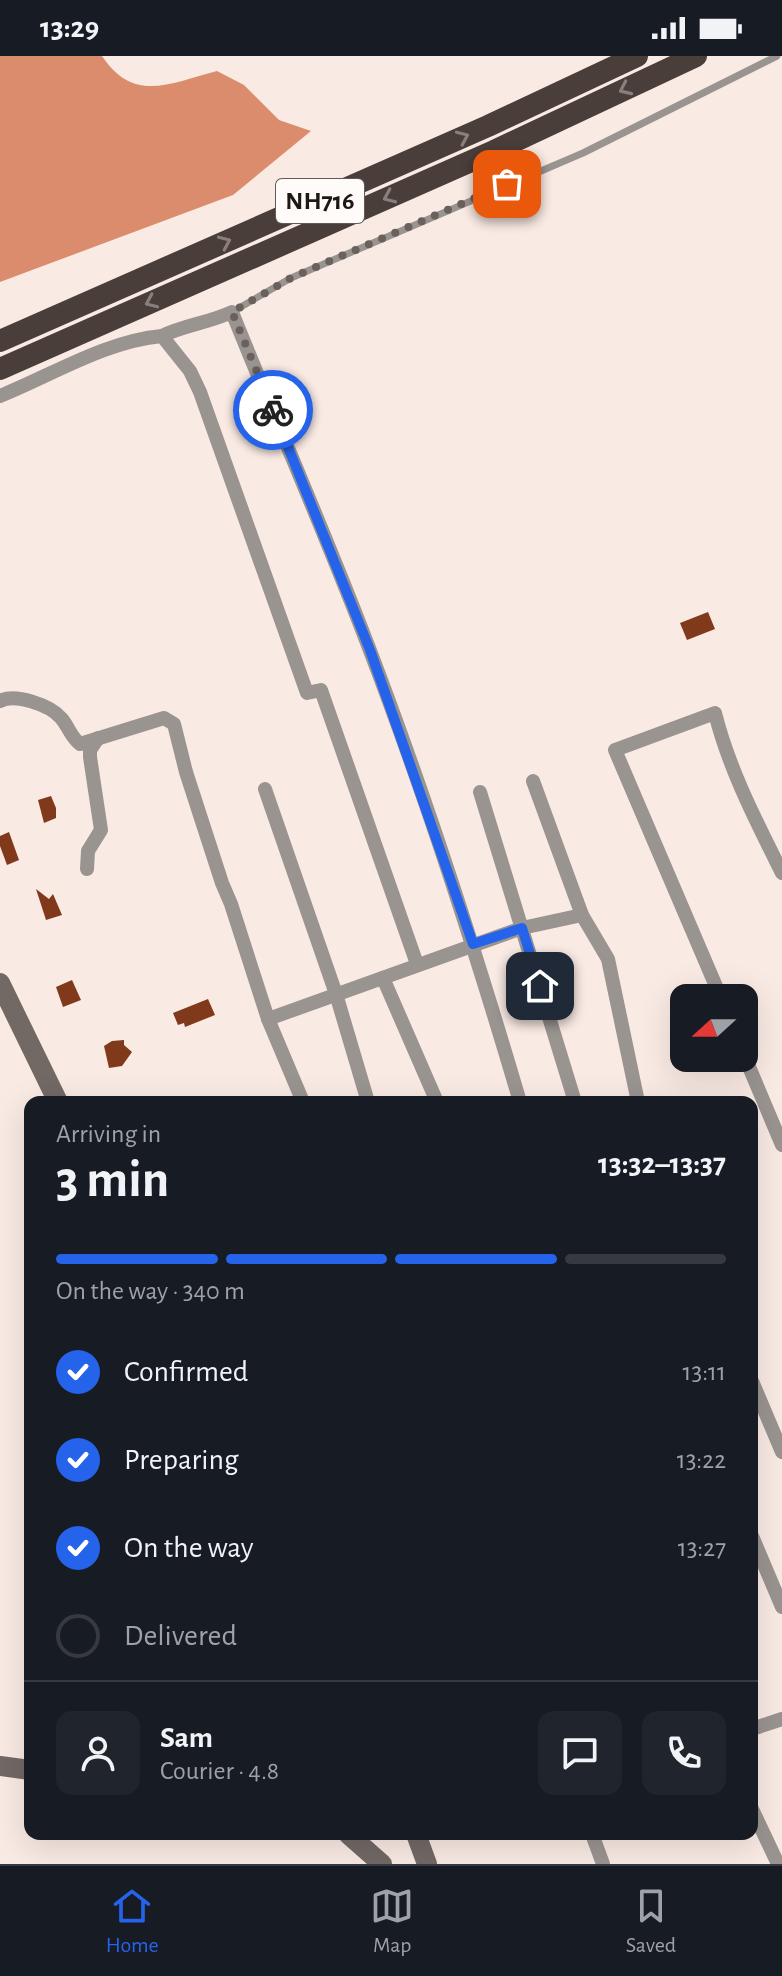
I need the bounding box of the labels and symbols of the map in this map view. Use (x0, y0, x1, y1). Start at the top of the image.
one-way arrow (619, 79, 634, 95)
one-way arrow (455, 131, 469, 147)
pin (473, 150, 541, 218)
road number: NH716 (276, 179, 364, 223)
one-way arrow (383, 188, 397, 204)
one-way arrow (217, 236, 232, 252)
one-way arrow (145, 293, 159, 309)
courier (233, 370, 313, 450)
pin (506, 952, 574, 1020)
north arrow (670, 984, 758, 1072)

